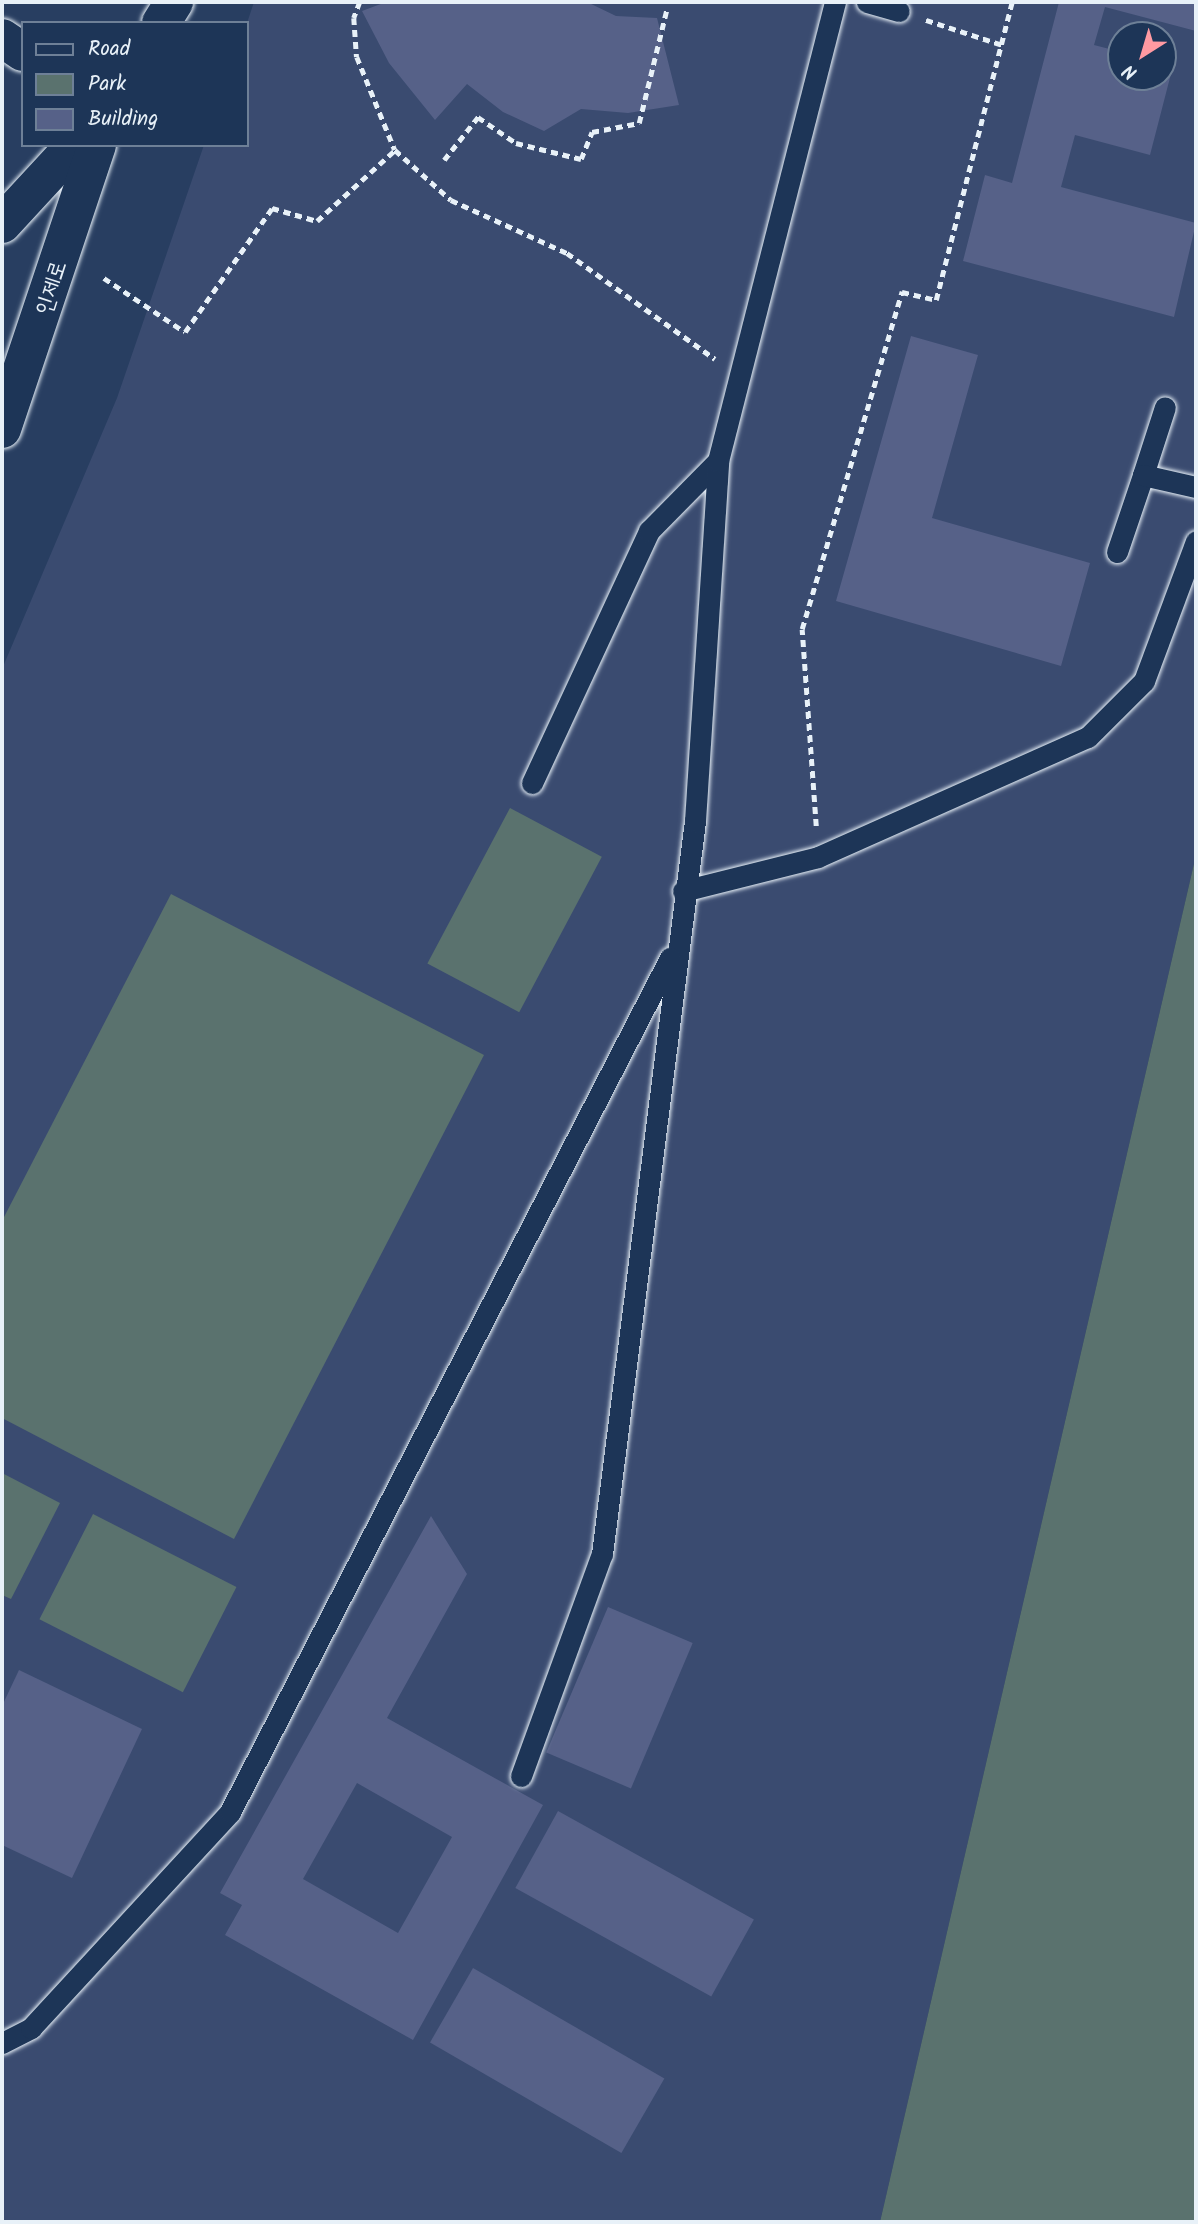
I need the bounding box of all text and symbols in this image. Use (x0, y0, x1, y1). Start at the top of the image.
legend (21, 21, 248, 147)
north arrow (1107, 21, 1177, 91)
text: Road (88, 33, 130, 66)
text: N (1117, 56, 1144, 87)
text: Park (88, 68, 126, 101)
text: Building (88, 103, 158, 136)
street label: 인제로 (30, 257, 74, 319)

